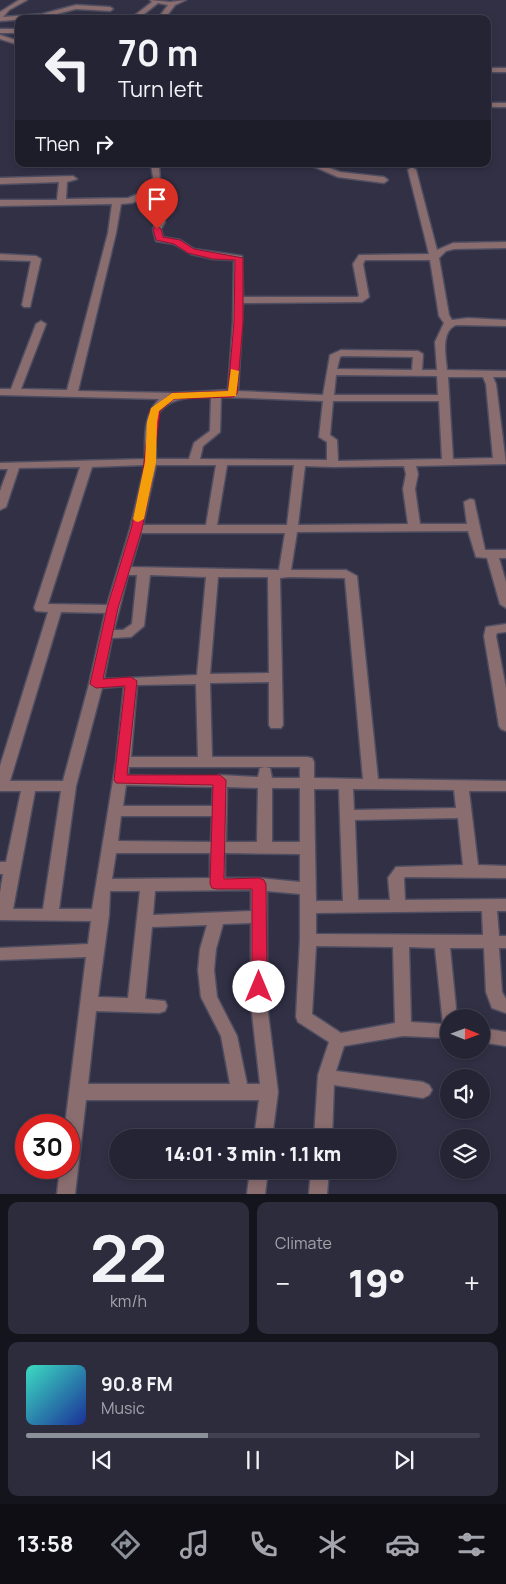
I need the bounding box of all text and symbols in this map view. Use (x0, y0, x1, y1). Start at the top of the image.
text: 70 m (118, 29, 198, 77)
icon: left (35, 35, 100, 100)
text: Turn left (118, 74, 203, 104)
icon: right (90, 130, 118, 158)
text: Then (35, 131, 80, 157)
pin (136, 178, 178, 229)
icon: arrive (143, 185, 171, 213)
position arrow (232, 960, 284, 1012)
north arrow (440, 1009, 490, 1059)
map controls (440, 1009, 490, 1179)
button: sound (440, 1069, 490, 1119)
speed limit sign: 30 (15, 1114, 80, 1179)
button: layers (440, 1129, 490, 1179)
text: 14:01 · 3 min · 1.1 km (165, 1141, 341, 1167)
text: 22 (90, 1213, 167, 1302)
text: Climate (275, 1232, 332, 1254)
text: 19° (348, 1256, 406, 1308)
text: − (275, 1264, 290, 1302)
text: + (464, 1264, 480, 1302)
text: km/h (110, 1290, 147, 1312)
text: 90.8 FM (101, 1371, 173, 1397)
text: Music (101, 1397, 145, 1419)
icon: previous (88, 1446, 116, 1474)
icon: pause (239, 1446, 267, 1474)
icon: next (390, 1446, 418, 1474)
icon: directions (108, 1527, 143, 1562)
icon: music (177, 1527, 212, 1562)
icon: phone (246, 1527, 281, 1562)
icon: climate (315, 1527, 350, 1562)
icon: car (385, 1527, 420, 1562)
icon: filters (454, 1527, 489, 1562)
text: 13:58 (17, 1529, 73, 1559)

